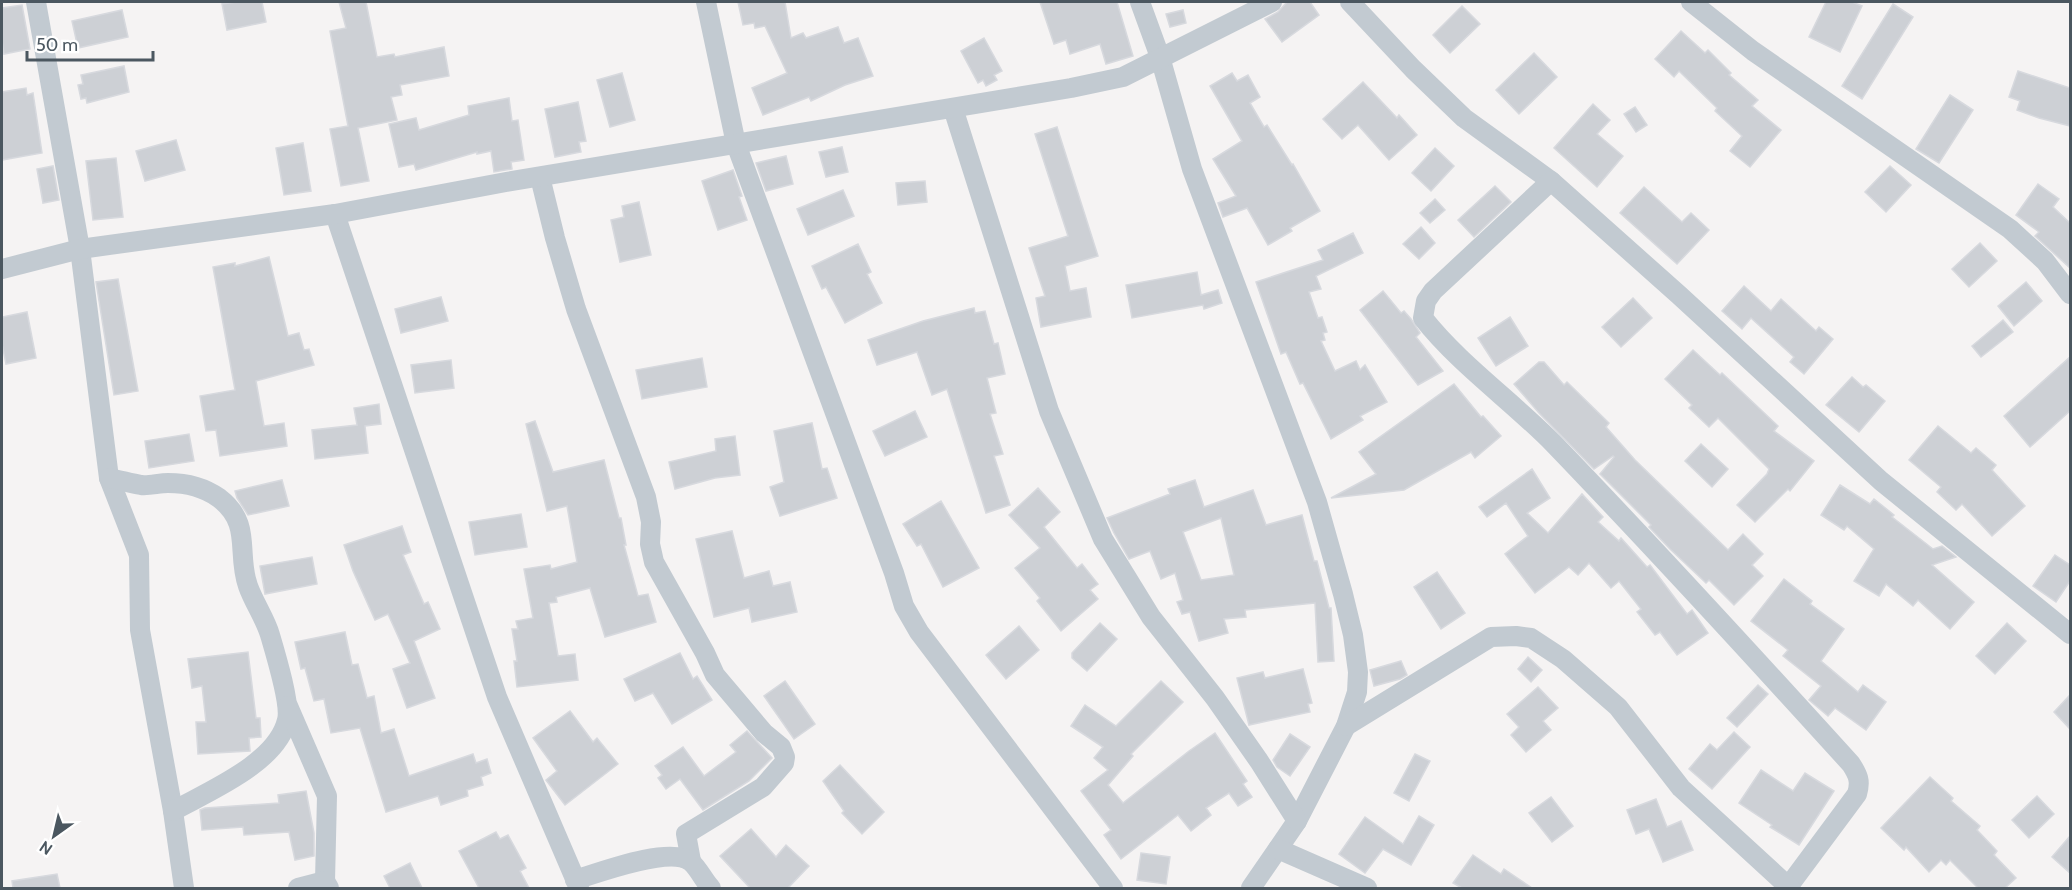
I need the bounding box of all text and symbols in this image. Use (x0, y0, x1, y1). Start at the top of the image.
scale bar (27, 24, 153, 62)
text: 50 m (36, 34, 78, 56)
north arrow (24, 806, 84, 866)
text: N (36, 837, 56, 859)

